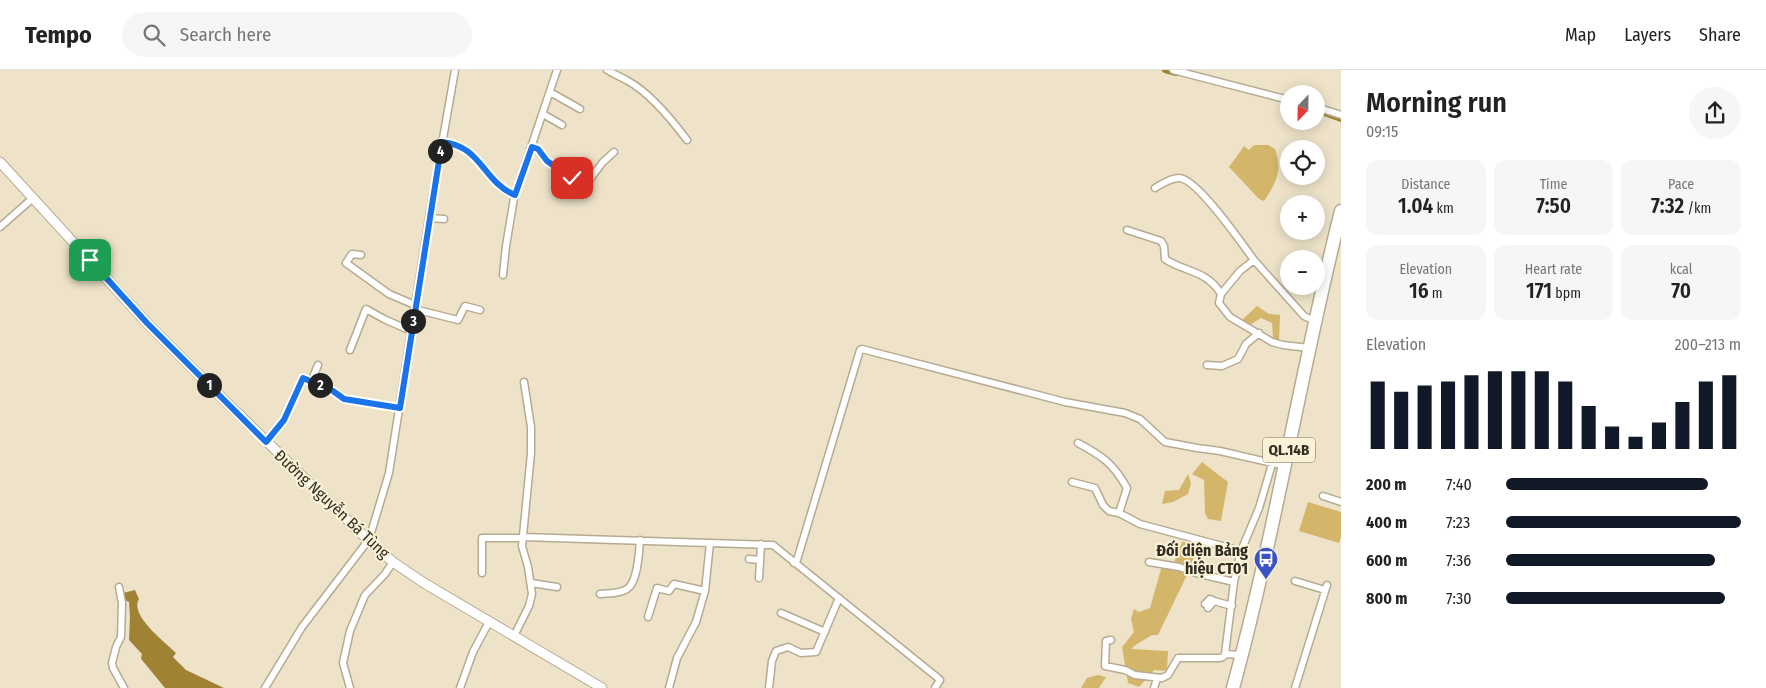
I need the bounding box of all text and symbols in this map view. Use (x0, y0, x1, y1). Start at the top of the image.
search box (122, 12, 472, 57)
text: Tempo (25, 21, 92, 49)
icon: search (140, 21, 168, 49)
text: Search here (180, 23, 271, 46)
text: Map (1565, 24, 1596, 46)
text: Layers (1624, 24, 1671, 46)
text: Share (1699, 24, 1741, 46)
north arrow (1280, 85, 1325, 130)
map controls (1280, 85, 1325, 295)
text: Morning run (1366, 86, 1507, 119)
button: share (1689, 87, 1741, 139)
text: 09:15 (1366, 122, 1398, 141)
pin: 4 (428, 138, 452, 164)
button: locate (1280, 140, 1325, 185)
text: 4 (437, 143, 444, 160)
pin (551, 157, 593, 199)
icon: check (558, 164, 586, 192)
text: Distance (1401, 176, 1450, 193)
text: Time (1540, 176, 1567, 193)
text: Pace (1668, 176, 1694, 193)
text: 1.04 (1398, 193, 1433, 219)
text: 7:50 (1536, 193, 1571, 219)
text: 7:32 (1651, 193, 1684, 219)
button: + (1280, 195, 1325, 240)
text: km (1433, 200, 1454, 217)
text: /km (1684, 200, 1711, 217)
pin (69, 239, 111, 281)
icon: arrive (76, 246, 104, 274)
button: − (1280, 250, 1325, 295)
text: Elevation (1399, 261, 1452, 278)
text: Heart rate (1525, 261, 1582, 278)
text: kcal (1670, 261, 1692, 278)
text: 16 (1409, 278, 1429, 304)
text: 171 (1526, 278, 1552, 304)
text: 70 (1671, 278, 1691, 304)
text: m (1429, 285, 1443, 302)
text: bpm (1552, 285, 1581, 302)
pin: 3 (400, 308, 426, 334)
text: 3 (410, 313, 417, 330)
text: Elevation (1366, 335, 1426, 354)
text: 200–213 m (1674, 335, 1741, 354)
pin: 1 (196, 372, 222, 398)
pin: 2 (308, 372, 332, 398)
text: 1 (207, 377, 212, 394)
text: 2 (317, 377, 324, 394)
road number: QL.14B (1263, 438, 1315, 462)
street label: Đường Nguyễn Bá Tùng (271, 446, 394, 563)
text: 200 m (1366, 475, 1406, 494)
text: 7:40 (1446, 475, 1472, 494)
text: 400 m (1366, 513, 1407, 532)
text: 7:23 (1446, 513, 1470, 532)
place label: Đối diện Bảng hiệu CT01 (1156, 540, 1248, 578)
bus stop icon: Đối diện Bảng hiệu CT01 (1253, 546, 1279, 580)
text: 600 m (1366, 551, 1407, 570)
text: 7:36 (1446, 551, 1471, 570)
text: 800 m (1366, 589, 1407, 608)
text: 7:30 (1446, 589, 1472, 608)

